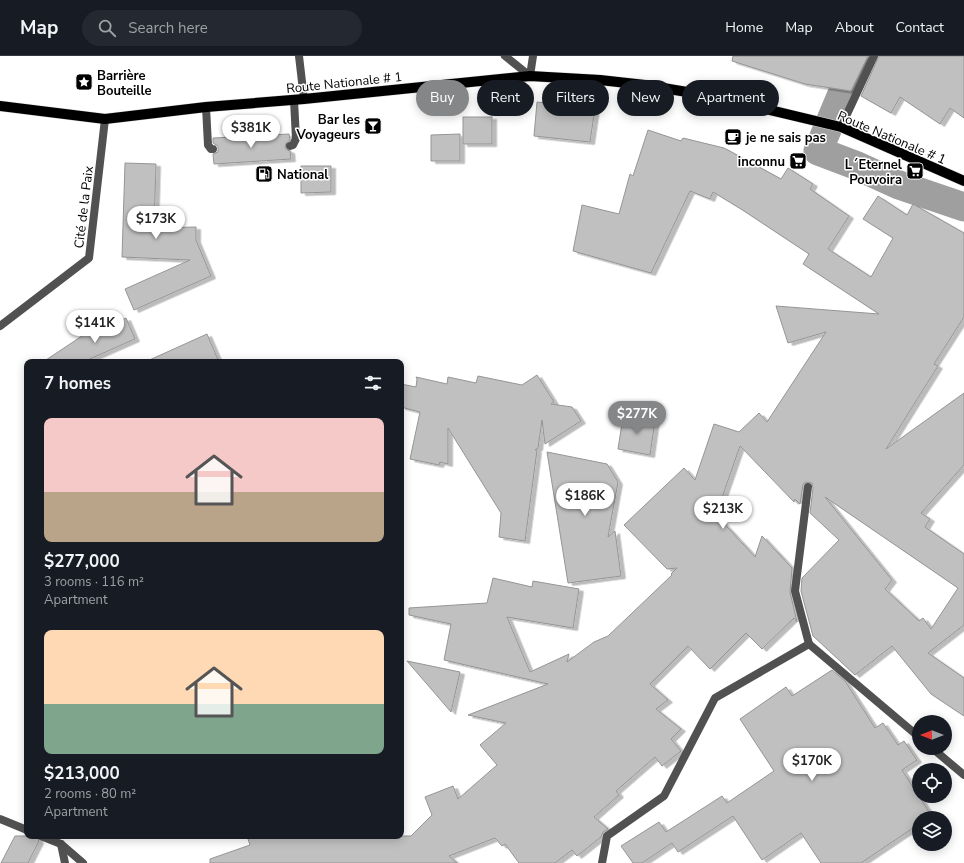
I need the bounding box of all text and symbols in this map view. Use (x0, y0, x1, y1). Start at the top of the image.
search box (82, 10, 362, 46)
text: Map (20, 15, 58, 41)
icon: search (96, 17, 118, 39)
text: Search here (128, 18, 208, 38)
text: Home (725, 18, 763, 37)
text: Map (785, 18, 813, 37)
text: About (835, 18, 874, 37)
text: Contact (896, 18, 944, 37)
place label: Barrière Bouteille (97, 67, 152, 100)
street label: Route Nationale # 1 (285, 68, 403, 98)
place icon: Barrière Bouteille (74, 72, 94, 92)
chip: Buy (416, 80, 469, 116)
chip: Rent (477, 80, 534, 116)
chip: Filters (542, 80, 609, 116)
chip: New (617, 80, 674, 116)
chip: Apartment (682, 80, 779, 116)
street label: Route Nationale # 1 (835, 107, 949, 169)
place label: Bar les Voyageurs (296, 111, 360, 144)
pin: $381K (223, 115, 279, 149)
bar icon: Bar les Voyageurs (363, 116, 383, 136)
text: $381K (231, 119, 271, 137)
cafe icon: je ne sais pas (723, 127, 743, 147)
place label: je ne sais pas (745, 129, 826, 147)
supermarket icon: inconnu (788, 151, 808, 171)
place label: inconnu (738, 153, 785, 171)
place label: L´Eternel Pouvoira (845, 156, 903, 189)
supermarket icon: L´Eternel Pouvoira (905, 161, 925, 181)
fuel station icon: National (254, 164, 274, 184)
street label: Cité de la Paix (70, 165, 98, 249)
place label: National (277, 166, 329, 184)
pin: $173K (128, 206, 184, 240)
text: $173K (136, 210, 176, 228)
pin: $141K (67, 310, 123, 344)
text: $141K (75, 314, 115, 332)
text: 7 homes (44, 372, 111, 395)
icon: filters (362, 372, 384, 394)
pin: $277K (609, 401, 665, 435)
text: $277K (617, 405, 657, 423)
icon: home (178, 444, 250, 516)
pin: $186K (557, 483, 613, 517)
text: $186K (565, 487, 605, 505)
pin: $213K (695, 496, 751, 530)
text: $213K (703, 500, 743, 518)
text: $277,000 (44, 550, 120, 573)
text: 3 rooms · 116 m² (44, 573, 144, 591)
text: Apartment (44, 591, 107, 609)
icon: home (178, 656, 250, 728)
north arrow (912, 715, 952, 755)
map controls (912, 715, 952, 851)
pin: $170K (784, 748, 840, 782)
text: $170K (792, 752, 832, 770)
text: $213,000 (44, 762, 120, 785)
button: locate (912, 763, 952, 803)
text: 2 rooms · 80 m² (44, 785, 136, 803)
text: Apartment (44, 803, 107, 821)
button: layers (912, 811, 952, 851)

